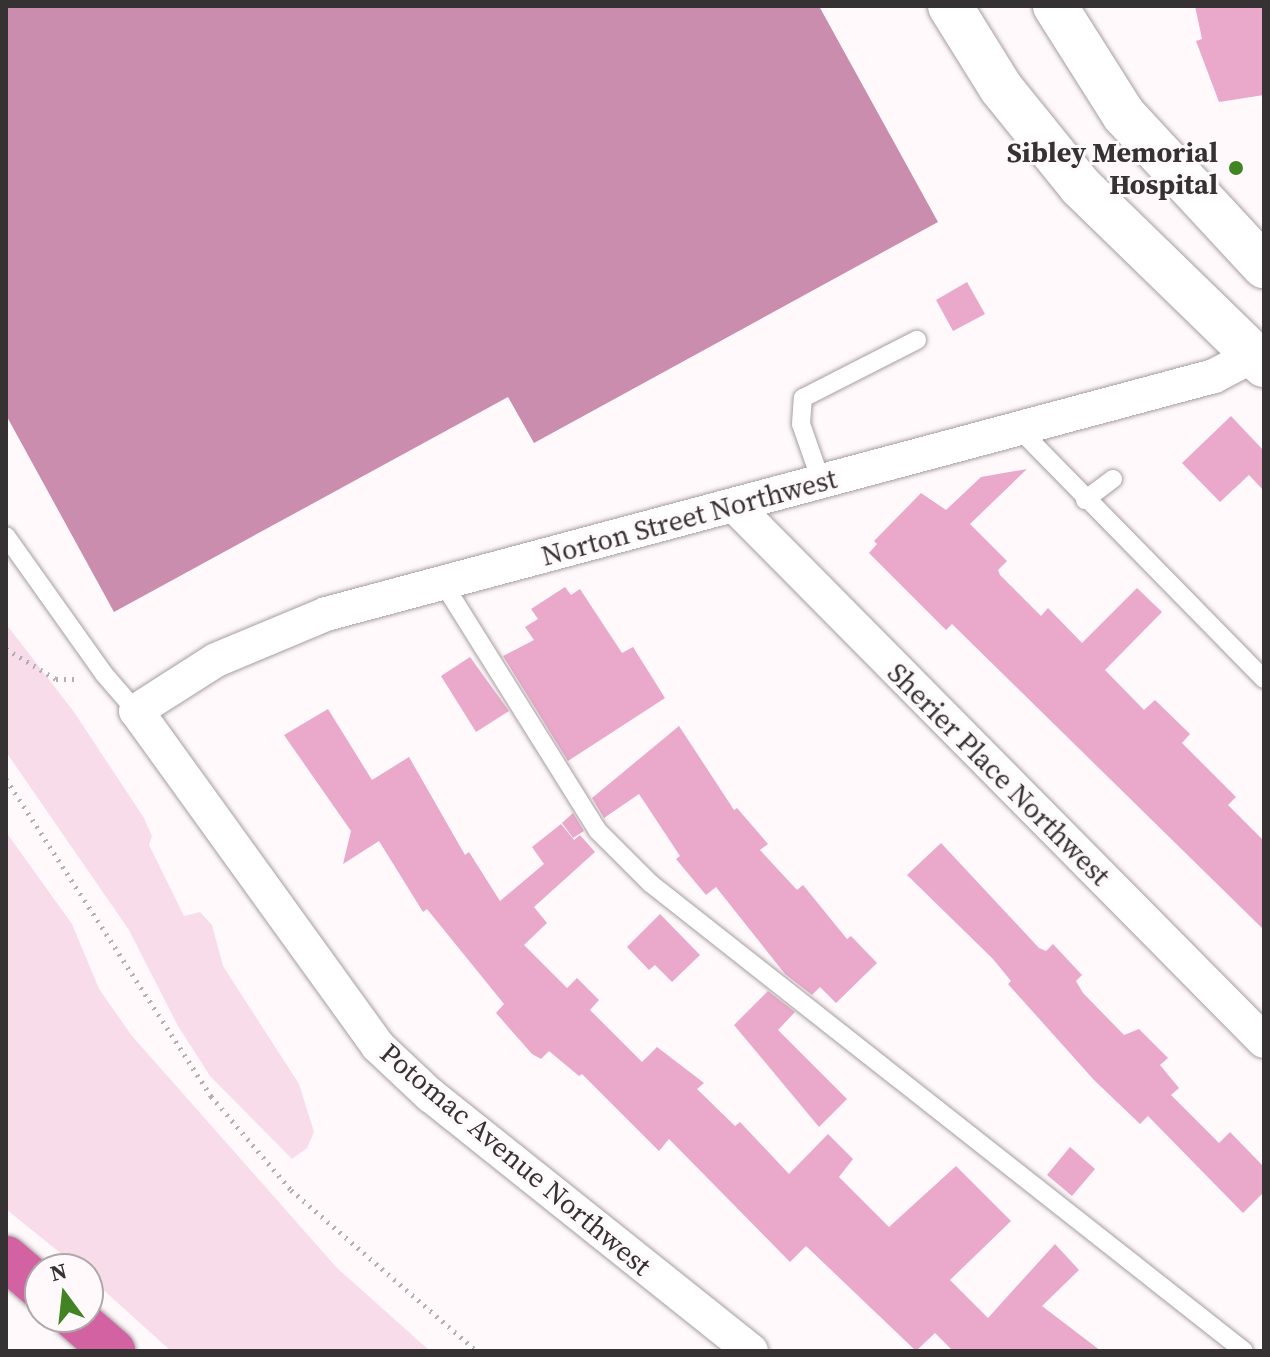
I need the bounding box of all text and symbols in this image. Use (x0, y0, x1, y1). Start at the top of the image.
place label: Sibley Memorial Hospital (1007, 135, 1218, 201)
marker: Sibley Memorial Hospital (1225, 157, 1247, 179)
street label: Norton Street Northwest (538, 461, 840, 573)
street label: Sherier Place Northwest (881, 656, 1117, 892)
street label: Potomac Avenue Northwest (374, 1036, 658, 1282)
north arrow (24, 1253, 104, 1333)
text: N (47, 1255, 70, 1288)

